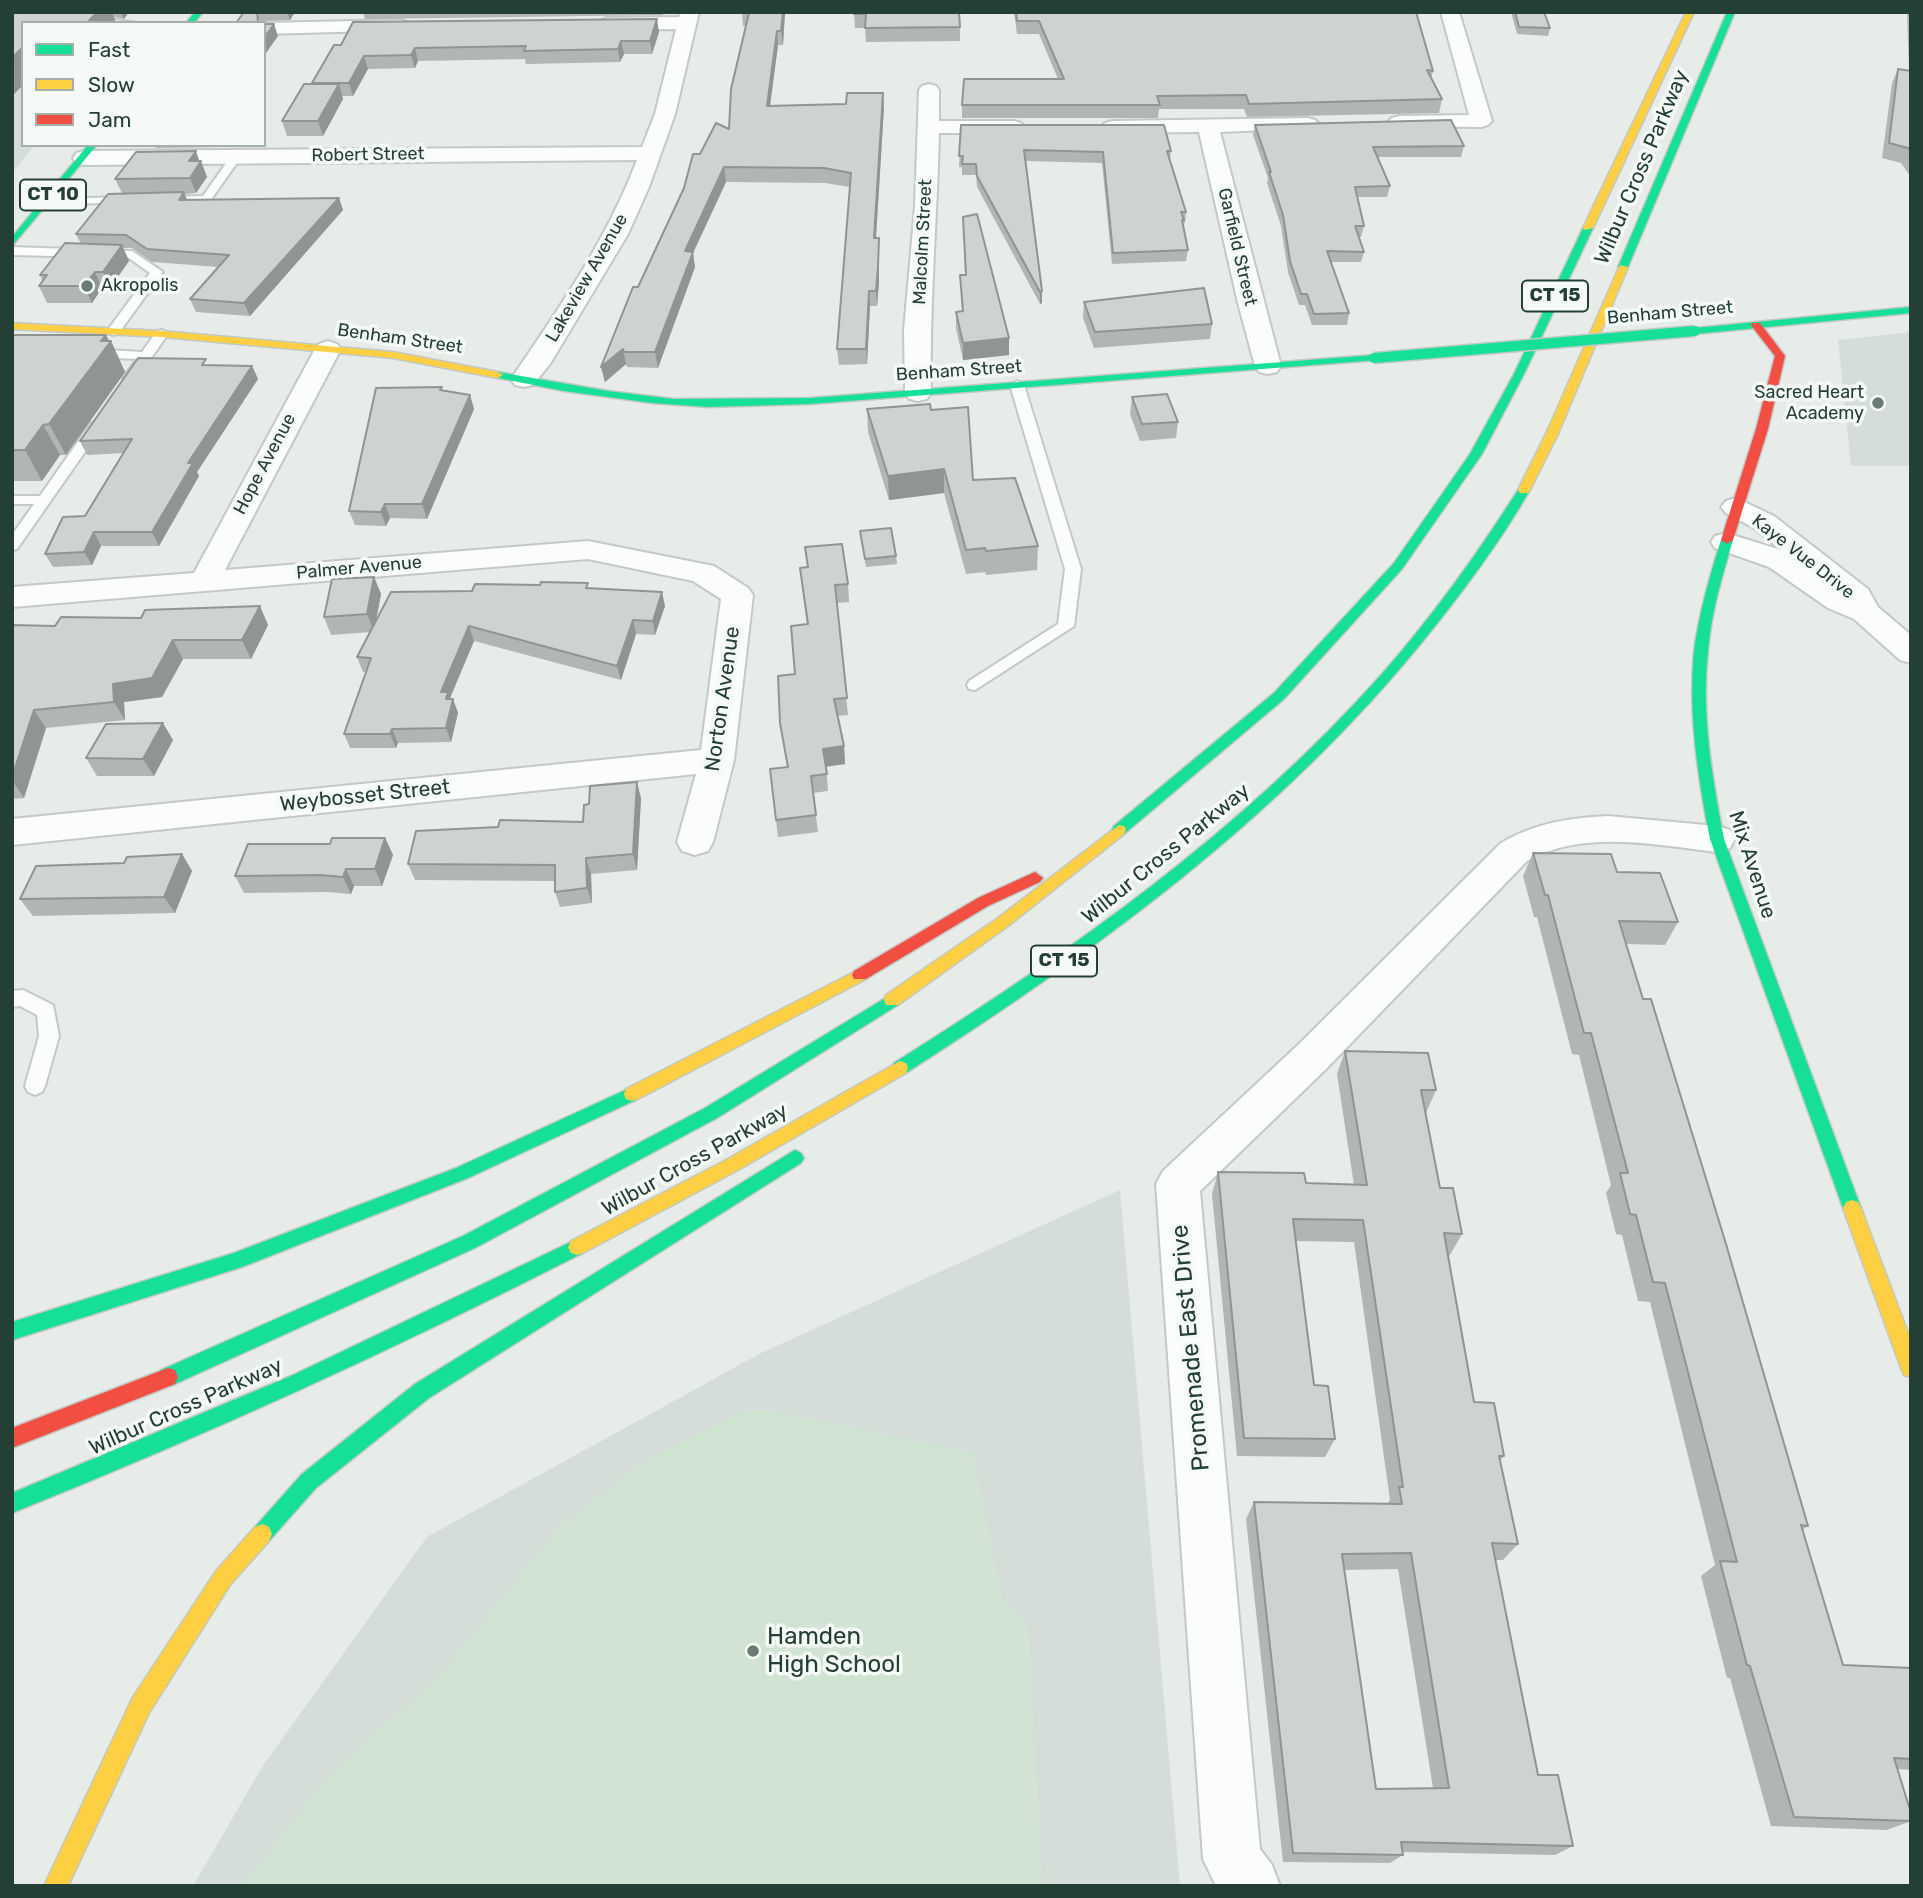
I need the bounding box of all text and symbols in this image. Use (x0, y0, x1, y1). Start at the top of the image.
legend (21, 21, 266, 147)
text: Fast (88, 37, 130, 62)
street label: Wilbur Cross Parkway (1590, 66, 1694, 268)
text: Slow (88, 72, 135, 97)
text: Jam (88, 107, 132, 132)
street label: Robert Street (311, 143, 425, 167)
street label: Malcolm Street (909, 179, 937, 305)
road number: CT 10 (20, 180, 86, 210)
street label: Garfield Street (1213, 186, 1261, 308)
street label: Lakeview Avenue (541, 210, 633, 346)
place label: Akropolis (101, 275, 178, 297)
marker: Akropolis (79, 278, 95, 294)
road number: CT 15 (1522, 280, 1588, 312)
street label: Benham Street (1606, 297, 1734, 329)
street label: Benham Street (336, 320, 464, 358)
street label: Benham Street (895, 356, 1023, 386)
place label: Sacred Heart Academy (1754, 382, 1864, 424)
marker: Sacred Heart Academy (1870, 395, 1886, 411)
street label: Hope Avenue (229, 410, 301, 518)
street label: Kaye Vue Drive (1747, 510, 1859, 604)
street label: Palmer Avenue (295, 552, 423, 584)
street label: Norton Avenue (700, 625, 746, 773)
street label: Weybosset Street (279, 775, 451, 817)
street label: Wilbur Cross Parkway (1077, 779, 1255, 929)
street label: Mix Avenue (1723, 808, 1781, 922)
road number: CT 15 (1031, 945, 1097, 976)
street label: Wilbur Cross Parkway (598, 1098, 792, 1222)
street label: Promenade East Drive (1166, 1224, 1216, 1472)
street label: Wilbur Cross Parkway (86, 1353, 286, 1461)
place label: Hamden High School (767, 1623, 901, 1679)
marker: Hamden High School (745, 1643, 761, 1659)

